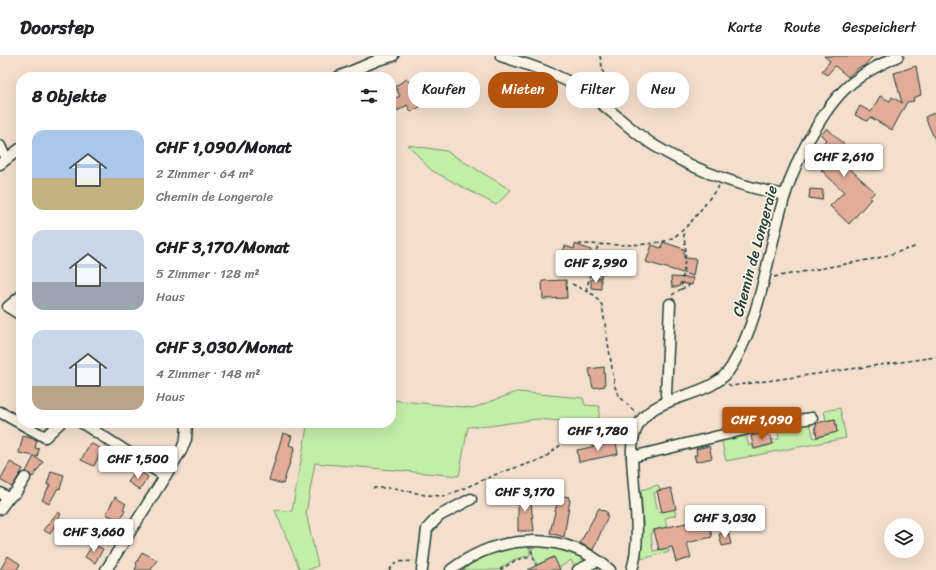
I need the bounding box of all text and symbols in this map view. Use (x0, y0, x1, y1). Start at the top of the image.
text: Doorstep (20, 11, 94, 44)
text: Karte (728, 15, 762, 40)
text: Route (784, 15, 820, 40)
text: Gespeichert (842, 15, 916, 40)
chip: Kaufen (408, 72, 480, 108)
chip: Mieten (488, 72, 558, 108)
chip: Filter (566, 72, 629, 108)
chip: Neu (637, 72, 689, 108)
text: 8 Objekte (32, 81, 106, 111)
icon: filters (358, 85, 380, 107)
text: CHF 1,090/Monat (156, 132, 292, 162)
pin: CHF 2,610 (798, 144, 890, 178)
text: CHF 2,610 (814, 145, 874, 168)
icon: home (64, 146, 112, 194)
text: 2 Zimmer · 64 m² (156, 162, 254, 185)
street label: Chemin de Longeraie (725, 182, 785, 320)
text: Chemin de Longeraie (156, 185, 273, 208)
text: CHF 3,170/Monat (156, 232, 290, 262)
icon: home (64, 246, 112, 294)
pin: CHF 2,990 (550, 250, 642, 284)
text: CHF 2,990 (565, 251, 627, 274)
text: 5 Zimmer · 128 m² (156, 262, 260, 285)
text: Haus (156, 285, 185, 308)
text: CHF 3,030/Monat (156, 332, 293, 362)
icon: home (64, 346, 112, 394)
text: 4 Zimmer · 148 m² (156, 362, 260, 385)
text: Haus (156, 385, 185, 408)
pin: CHF 1,090 (716, 407, 808, 441)
text: CHF 1,090 (731, 408, 793, 431)
pin: CHF 1,780 (552, 418, 644, 452)
text: CHF 1,780 (568, 419, 628, 442)
pin: CHF 1,500 (92, 446, 184, 480)
text: CHF 1,500 (107, 447, 169, 470)
pin: CHF 3,170 (479, 479, 571, 513)
text: CHF 3,170 (495, 480, 555, 503)
pin: CHF 3,030 (679, 505, 771, 539)
text: CHF 3,030 (694, 506, 756, 529)
map controls (884, 518, 924, 558)
button: layers (884, 518, 924, 558)
pin: CHF 3,660 (48, 519, 140, 553)
text: CHF 3,660 (63, 520, 125, 543)

